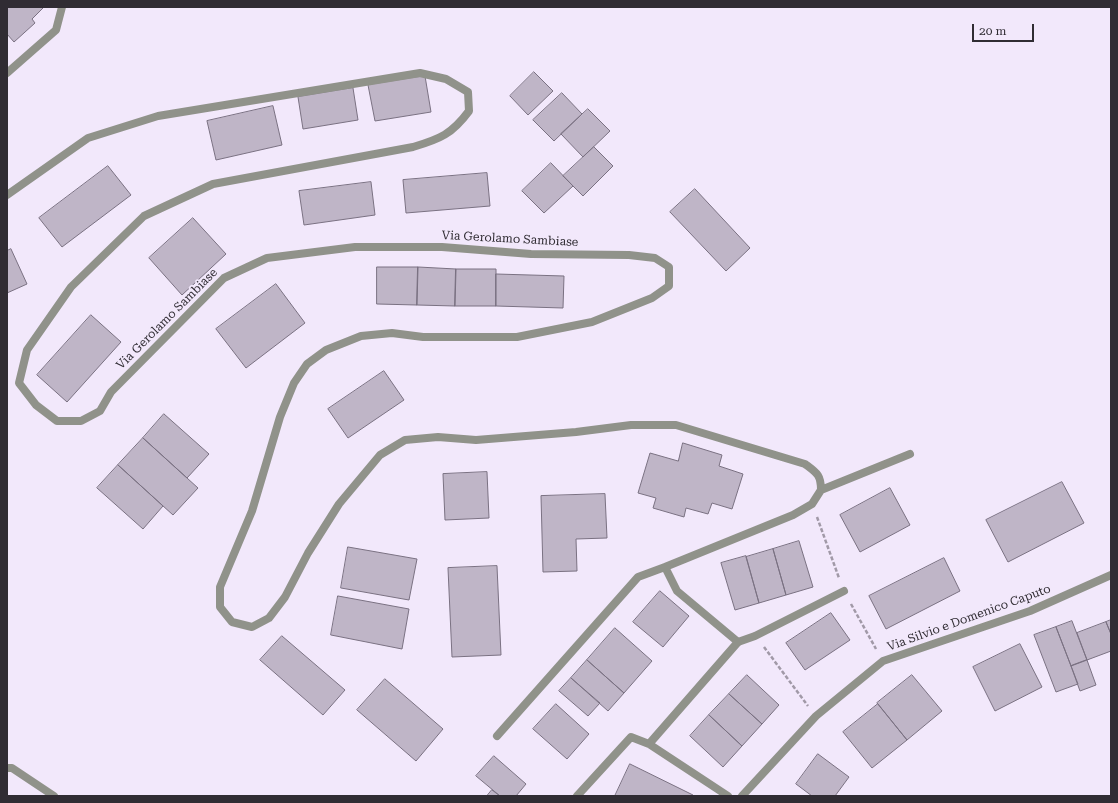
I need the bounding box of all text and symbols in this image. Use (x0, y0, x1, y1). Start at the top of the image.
scale bar (974, 16, 1036, 42)
text: 20 m (979, 24, 1006, 38)
street label: Via Gerolamo Sambiase (441, 228, 579, 250)
street label: Via Gerolamo Sambiase (114, 266, 220, 372)
street label: Via Silvio e Domenico Caputo (885, 582, 1053, 654)

